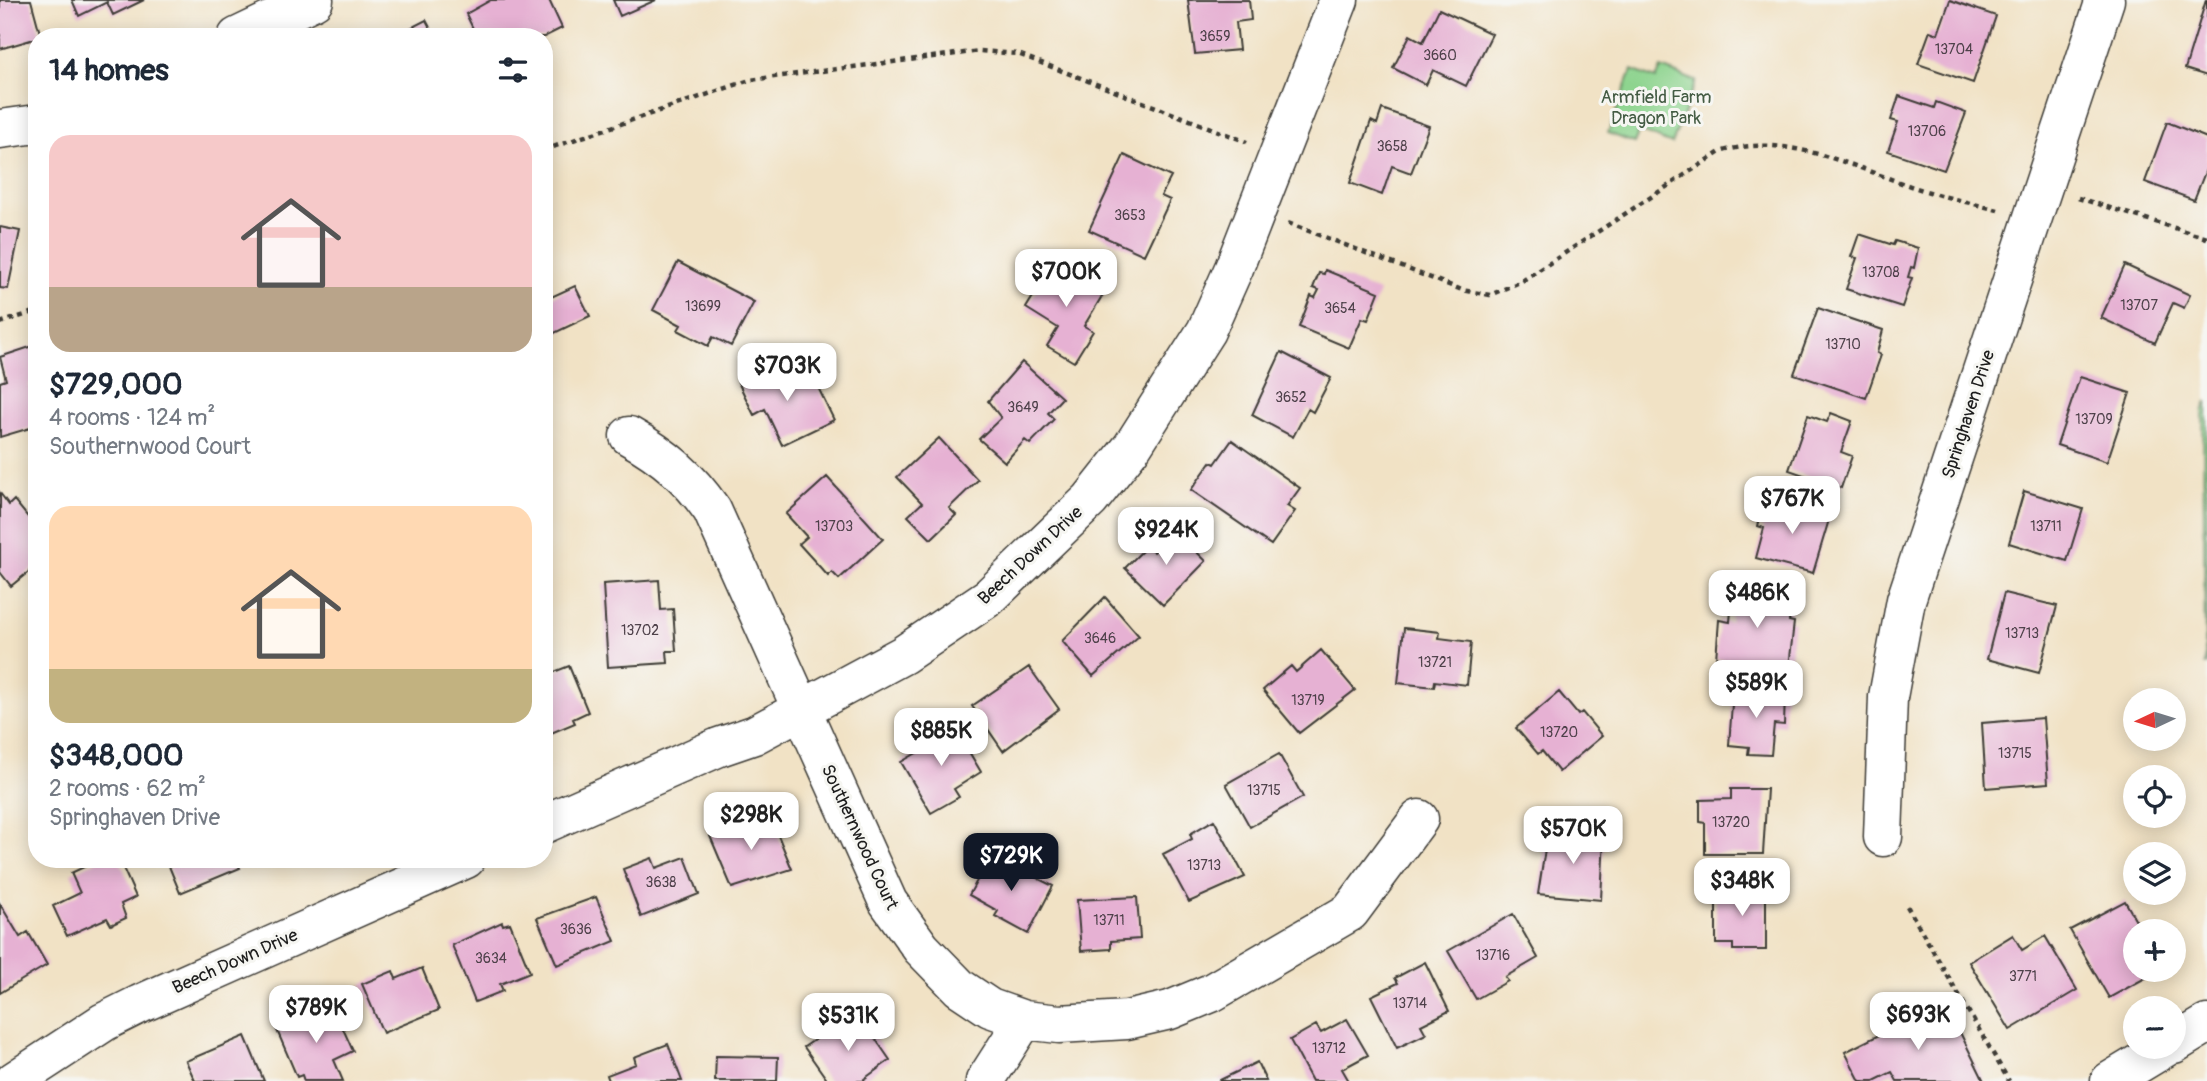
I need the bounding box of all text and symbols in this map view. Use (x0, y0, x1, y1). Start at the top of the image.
house number: 3659 (1200, 28, 1230, 45)
house number: 13704 (1935, 41, 1973, 58)
house number: 3660 (1423, 47, 1457, 64)
icon: filters (494, 51, 532, 89)
text: 14 homes (49, 52, 169, 89)
park label: Armfield Farm Dragon Park (1600, 86, 1712, 130)
house number: 13706 (1908, 123, 1946, 140)
house number: 3658 (1377, 138, 1407, 155)
icon: home (228, 180, 354, 306)
house number: 3653 (1114, 207, 1146, 224)
pin: $700K (1017, 250, 1115, 309)
text: $700K (1031, 257, 1101, 286)
house number: 13708 (1862, 264, 1900, 281)
house number: 13707 (2120, 297, 2158, 314)
house number: 13699 (685, 298, 721, 315)
house number: 3654 (1324, 300, 1356, 317)
house number: 13710 (1825, 336, 1861, 353)
pin: $703K (738, 344, 836, 403)
street label: Springhaven Drive (1937, 347, 2000, 481)
text: $703K (753, 351, 821, 380)
text: $729,000 (49, 366, 182, 403)
house number: 3652 (1275, 389, 1307, 406)
house number: 3649 (1007, 399, 1039, 416)
text: 4 rooms · 124 m² (49, 403, 215, 432)
house number: 13709 (2075, 411, 2113, 428)
text: Southernwood Court (49, 432, 251, 461)
pin: $767K (1743, 476, 1841, 536)
text: $767K (1760, 484, 1824, 513)
street label: Beech Down Drive (973, 501, 1088, 610)
pin: $924K (1117, 508, 1215, 567)
text: $924K (1134, 515, 1198, 544)
house number: 13703 (815, 518, 853, 535)
house number: 13711 (2030, 518, 2062, 535)
icon: home (228, 551, 354, 677)
pin: $486K (1708, 570, 1806, 630)
text: $486K (1725, 578, 1789, 607)
house number: 13702 (621, 622, 659, 639)
house number: 13713 (2005, 625, 2039, 642)
house number: 3646 (1084, 630, 1116, 647)
house number: 13721 (1418, 654, 1452, 671)
pin: $589K (1707, 660, 1805, 720)
text: $589K (1725, 668, 1787, 697)
north arrow (2123, 688, 2186, 751)
map controls (2123, 688, 2186, 1059)
house number: 13719 (1291, 692, 1325, 709)
pin: $885K (892, 708, 990, 768)
text: $885K (910, 716, 972, 745)
house number: 13720 (1540, 724, 1578, 741)
text: $348,000 (49, 737, 184, 774)
house number: 13715 (1998, 745, 2032, 762)
street label: Southernwood Court (816, 761, 904, 914)
button: locate (2123, 765, 2186, 828)
text: 2 rooms · 62 m² (49, 774, 206, 803)
house number: 13715 (1247, 782, 1281, 799)
pin: $298K (702, 792, 800, 852)
text: $298K (720, 800, 782, 829)
text: Springhaven Drive (49, 803, 220, 832)
pin: $570K (1524, 806, 1622, 866)
text: $570K (1540, 814, 1606, 843)
house number: 13720 (1712, 814, 1750, 831)
pin: $729K (962, 834, 1060, 893)
text: $729K (979, 841, 1043, 870)
button: layers (2123, 842, 2186, 905)
house number: 13713 (1187, 857, 1221, 874)
pin: $348K (1693, 858, 1791, 918)
text: $348K (1710, 866, 1774, 895)
house number: 3638 (646, 874, 676, 891)
house number: 13711 (1093, 912, 1125, 929)
button: + (2123, 919, 2186, 982)
house number: 3636 (560, 921, 592, 938)
street label: Beech Down Drive (169, 923, 302, 999)
house number: 13716 (1476, 947, 1510, 964)
house number: 3634 (475, 950, 507, 967)
house number: 3771 (2009, 968, 2037, 985)
pin: $789K (267, 986, 365, 1045)
pin: $693K (1869, 992, 1967, 1052)
text: $789K (285, 993, 347, 1022)
pin: $531K (799, 993, 897, 1053)
house number: 13714 (1393, 995, 1427, 1012)
button: − (2123, 996, 2186, 1059)
text: $693K (1886, 1000, 1950, 1029)
text: $531K (818, 1001, 878, 1030)
house number: 13712 (1312, 1040, 1346, 1057)

